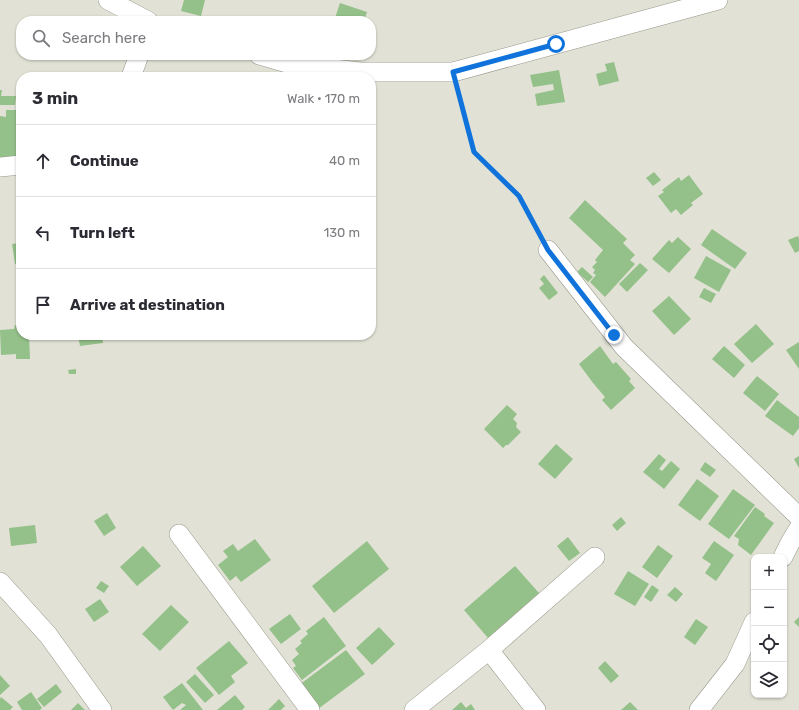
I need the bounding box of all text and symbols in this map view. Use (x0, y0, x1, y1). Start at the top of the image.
search box (16, 16, 376, 60)
icon: search (30, 27, 52, 49)
text: Search here (62, 29, 146, 47)
route start (547, 35, 565, 53)
text: 3 min (32, 88, 78, 108)
text: Walk · 170 m (287, 91, 360, 106)
icon: ahead (32, 150, 54, 172)
text: Continue (70, 152, 139, 170)
text: 40 m (329, 153, 360, 168)
icon: left (32, 222, 54, 244)
text: Turn left (70, 224, 135, 242)
text: 130 m (324, 225, 360, 240)
icon: arrive (32, 294, 54, 316)
text: Arrive at destination (70, 296, 225, 314)
route end (605, 326, 623, 344)
map controls (751, 554, 787, 698)
button: + (751, 554, 787, 590)
button: − (751, 590, 787, 626)
button: locate (751, 626, 787, 662)
button: layers (751, 662, 787, 698)

